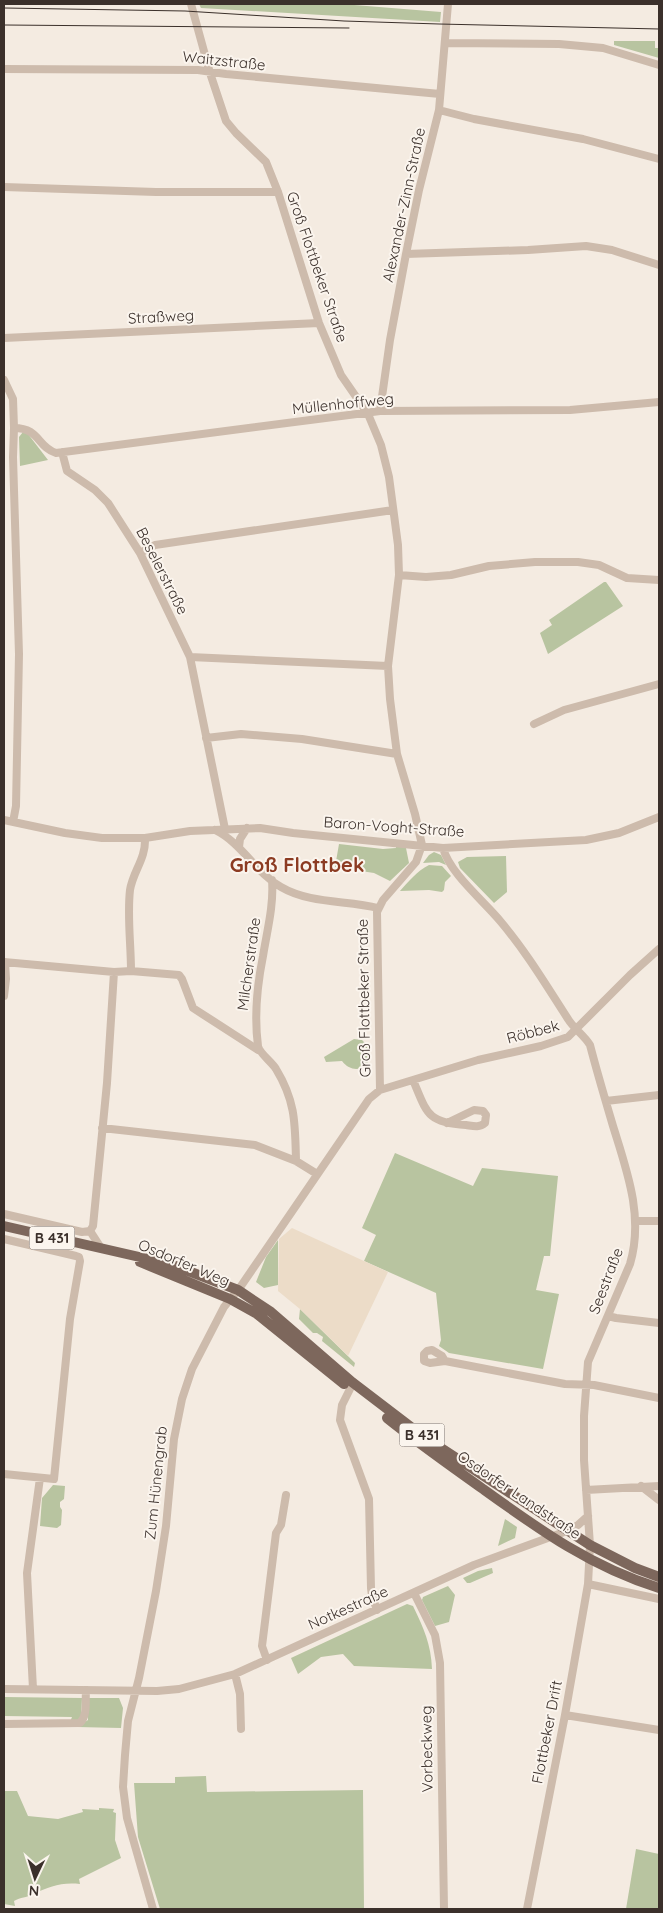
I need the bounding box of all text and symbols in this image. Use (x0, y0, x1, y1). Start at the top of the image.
street label: Waitzstraße (182, 47, 266, 74)
street label: Alexander-Zinn-Straße (378, 126, 429, 284)
street label: Groß Flottbeker Straße (283, 189, 352, 345)
street label: Straßweg (127, 305, 195, 328)
street label: Müllenhoffweg (291, 389, 395, 418)
street label: Beselerstraße (132, 524, 193, 618)
street label: Baron-Voght-Straße (323, 812, 465, 841)
district label: Groß Flottbek (230, 852, 364, 877)
street label: Milcherstraße (233, 916, 264, 1012)
street label: Groß Flottbeker Straße (353, 919, 374, 1077)
street label: Röbbek (504, 1015, 561, 1048)
road number: B 431 (30, 1226, 74, 1250)
street label: Osdorfer Weg (136, 1235, 233, 1290)
street label: Seestraße (584, 1245, 627, 1317)
road number: B 431 (400, 1424, 444, 1446)
street label: Zum Hünengrab (140, 1425, 171, 1541)
street label: Osdorfer Landstraße (454, 1446, 585, 1543)
street label: Notkestraße (305, 1581, 391, 1634)
street label: Flottbeker Drift (527, 1679, 566, 1785)
street label: Vorbeckweg (416, 1705, 437, 1793)
north arrow (10, 1853, 60, 1903)
text: N (28, 1882, 40, 1900)

